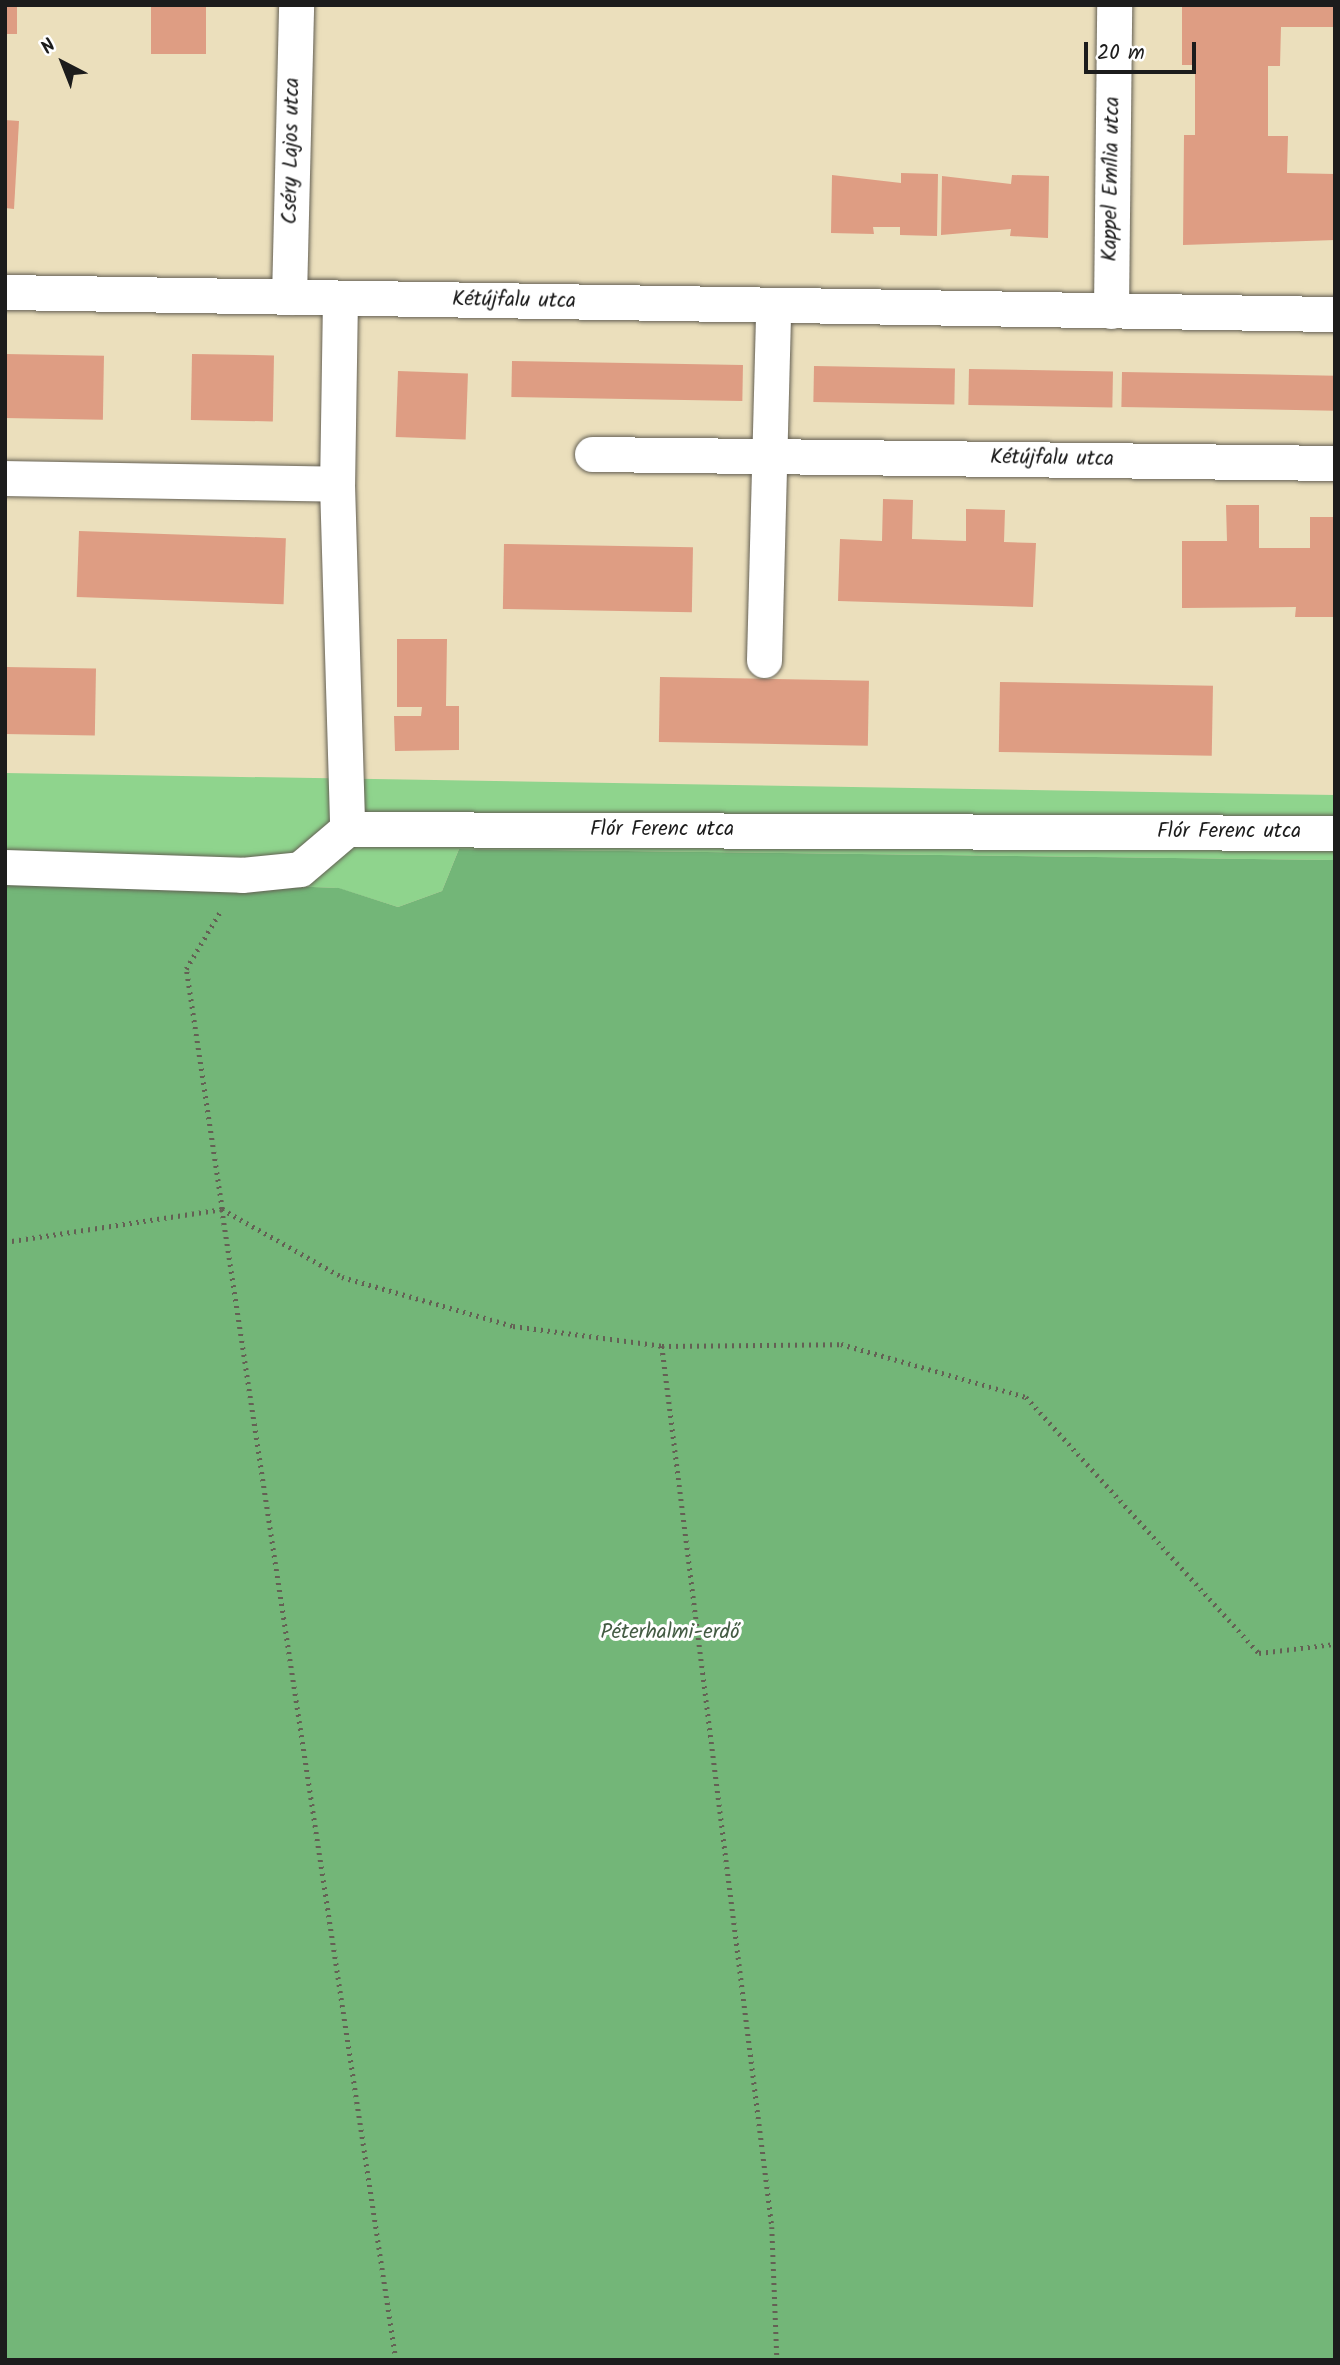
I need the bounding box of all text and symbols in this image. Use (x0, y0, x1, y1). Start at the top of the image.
north arrow (28, 28, 98, 98)
scale bar (1088, 28, 1200, 72)
text: N (34, 32, 63, 63)
text: 20 m (1097, 37, 1145, 70)
street label: Cséry Lajos utca (278, 77, 306, 225)
street label: Kappel Emília utca (1098, 96, 1126, 262)
street label: Kétújfalu utca (452, 287, 576, 315)
street label: Kétújfalu utca (990, 445, 1114, 473)
street label: Flór Ferenc utca (590, 817, 734, 843)
street label: Flór Ferenc utca (1157, 819, 1301, 845)
park label: Péterhalmi-erdő (600, 1620, 740, 1646)

